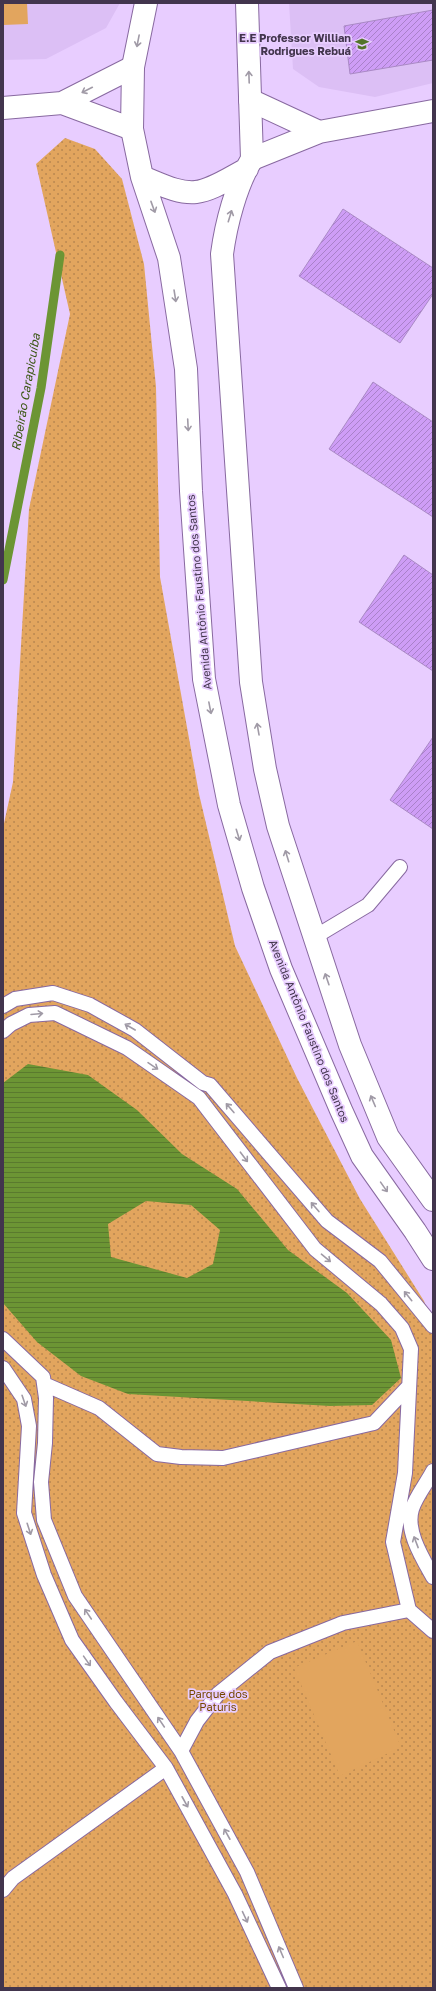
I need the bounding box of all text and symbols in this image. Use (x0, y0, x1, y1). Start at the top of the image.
place label: E.E Professor Willian Rodrigues Rebuá (239, 31, 351, 57)
one-way arrow (133, 34, 141, 47)
school or university icon: E.E Professor Willian Rodrigues Rebuá (354, 36, 370, 52)
one-way arrow (246, 71, 253, 84)
one-way arrow (82, 87, 94, 94)
one-way arrow (149, 200, 157, 212)
one-way arrow (227, 210, 234, 223)
one-way arrow (171, 289, 179, 302)
water label: Ribeirão Carapicuíba (8, 331, 43, 452)
one-way arrow (184, 418, 192, 431)
street label: Avenida Antônio Faustino dos Santos (183, 494, 214, 690)
one-way arrow (206, 701, 214, 714)
one-way arrow (254, 723, 262, 736)
one-way arrow (235, 828, 242, 841)
one-way arrow (283, 849, 290, 862)
street label: Avenida Antônio Faustino dos Santos (267, 938, 352, 1124)
one-way arrow (323, 974, 331, 986)
one-way arrow (30, 1011, 43, 1018)
one-way arrow (124, 1023, 136, 1031)
one-way arrow (147, 1062, 158, 1070)
one-way arrow (369, 1095, 377, 1107)
one-way arrow (225, 1103, 234, 1114)
one-way arrow (240, 1151, 248, 1162)
one-way arrow (380, 1182, 388, 1193)
one-way arrow (310, 1202, 319, 1212)
one-way arrow (321, 1253, 331, 1262)
one-way arrow (404, 1290, 413, 1301)
one-way arrow (20, 1395, 28, 1407)
one-way arrow (26, 1523, 34, 1535)
one-way arrow (412, 1536, 419, 1548)
one-way arrow (84, 1609, 92, 1620)
one-way arrow (83, 1655, 91, 1666)
park label: Parque dos Paturis (188, 1687, 248, 1713)
one-way arrow (157, 1717, 165, 1728)
one-way arrow (181, 1796, 189, 1808)
one-way arrow (223, 1828, 230, 1840)
one-way arrow (242, 1910, 250, 1922)
one-way arrow (277, 1947, 284, 1959)

